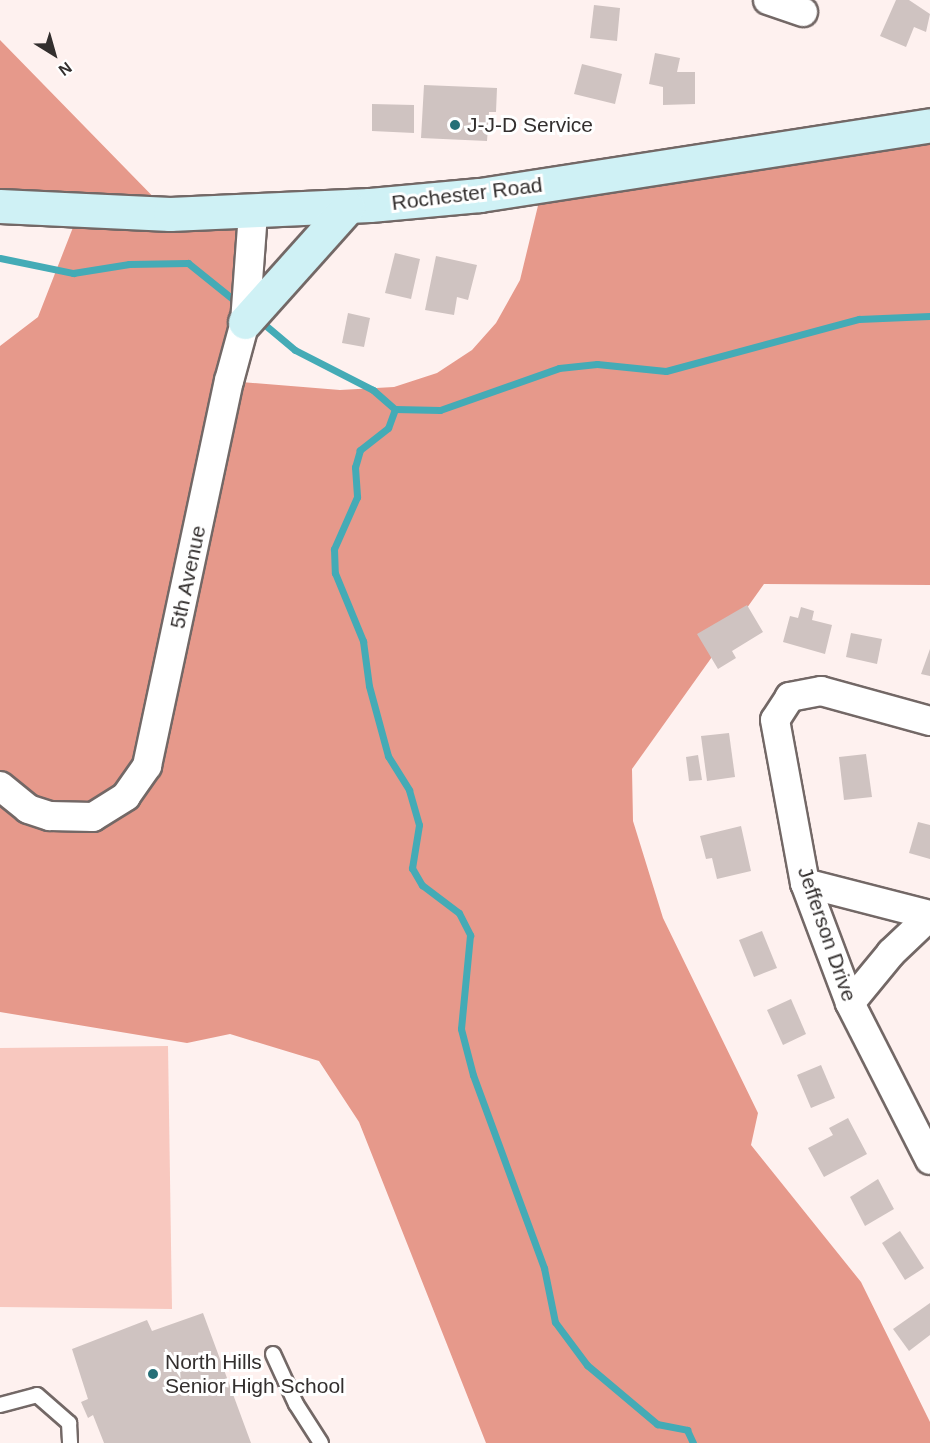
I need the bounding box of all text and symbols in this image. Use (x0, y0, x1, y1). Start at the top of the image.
north arrow (24, 24, 84, 84)
text: N (55, 59, 75, 79)
place label: J-J-D Service (467, 112, 593, 138)
marker: J-J-D Service (448, 118, 462, 132)
street label: Rochester Road (390, 172, 544, 216)
street label: 5th Avenue (165, 523, 211, 631)
street label: Jefferson Drive (792, 863, 862, 1005)
place label: North Hills Senior High School (165, 1349, 345, 1399)
marker: North Hills Senior High School (146, 1367, 160, 1381)

